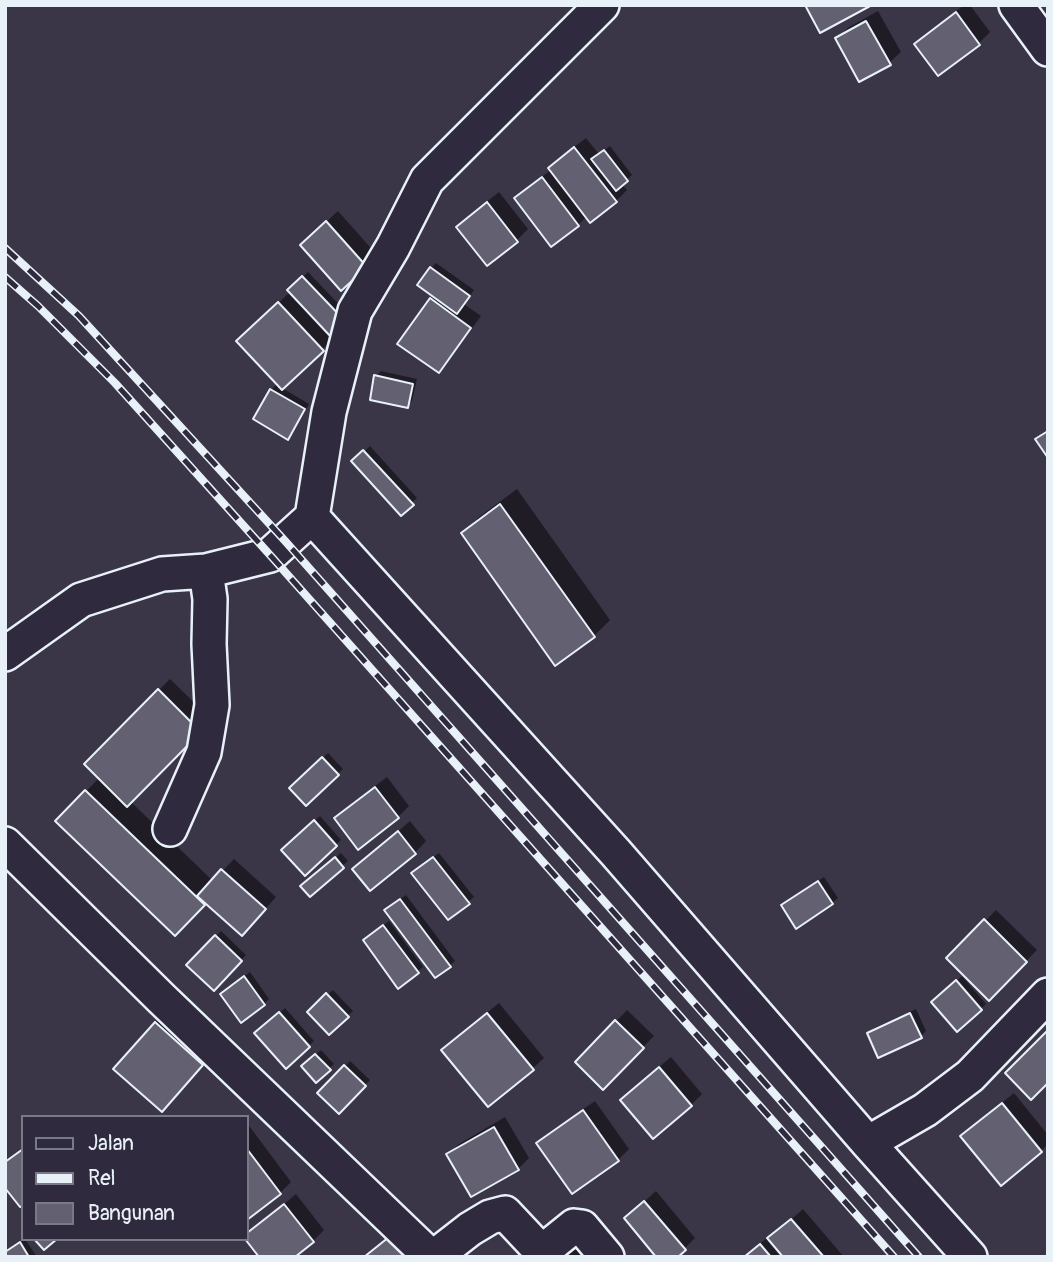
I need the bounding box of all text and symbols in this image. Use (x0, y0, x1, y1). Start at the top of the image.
legend (21, 1115, 248, 1241)
text: Jalan (88, 1130, 134, 1157)
text: Rel (88, 1165, 116, 1192)
text: Bangunan (88, 1200, 175, 1227)

